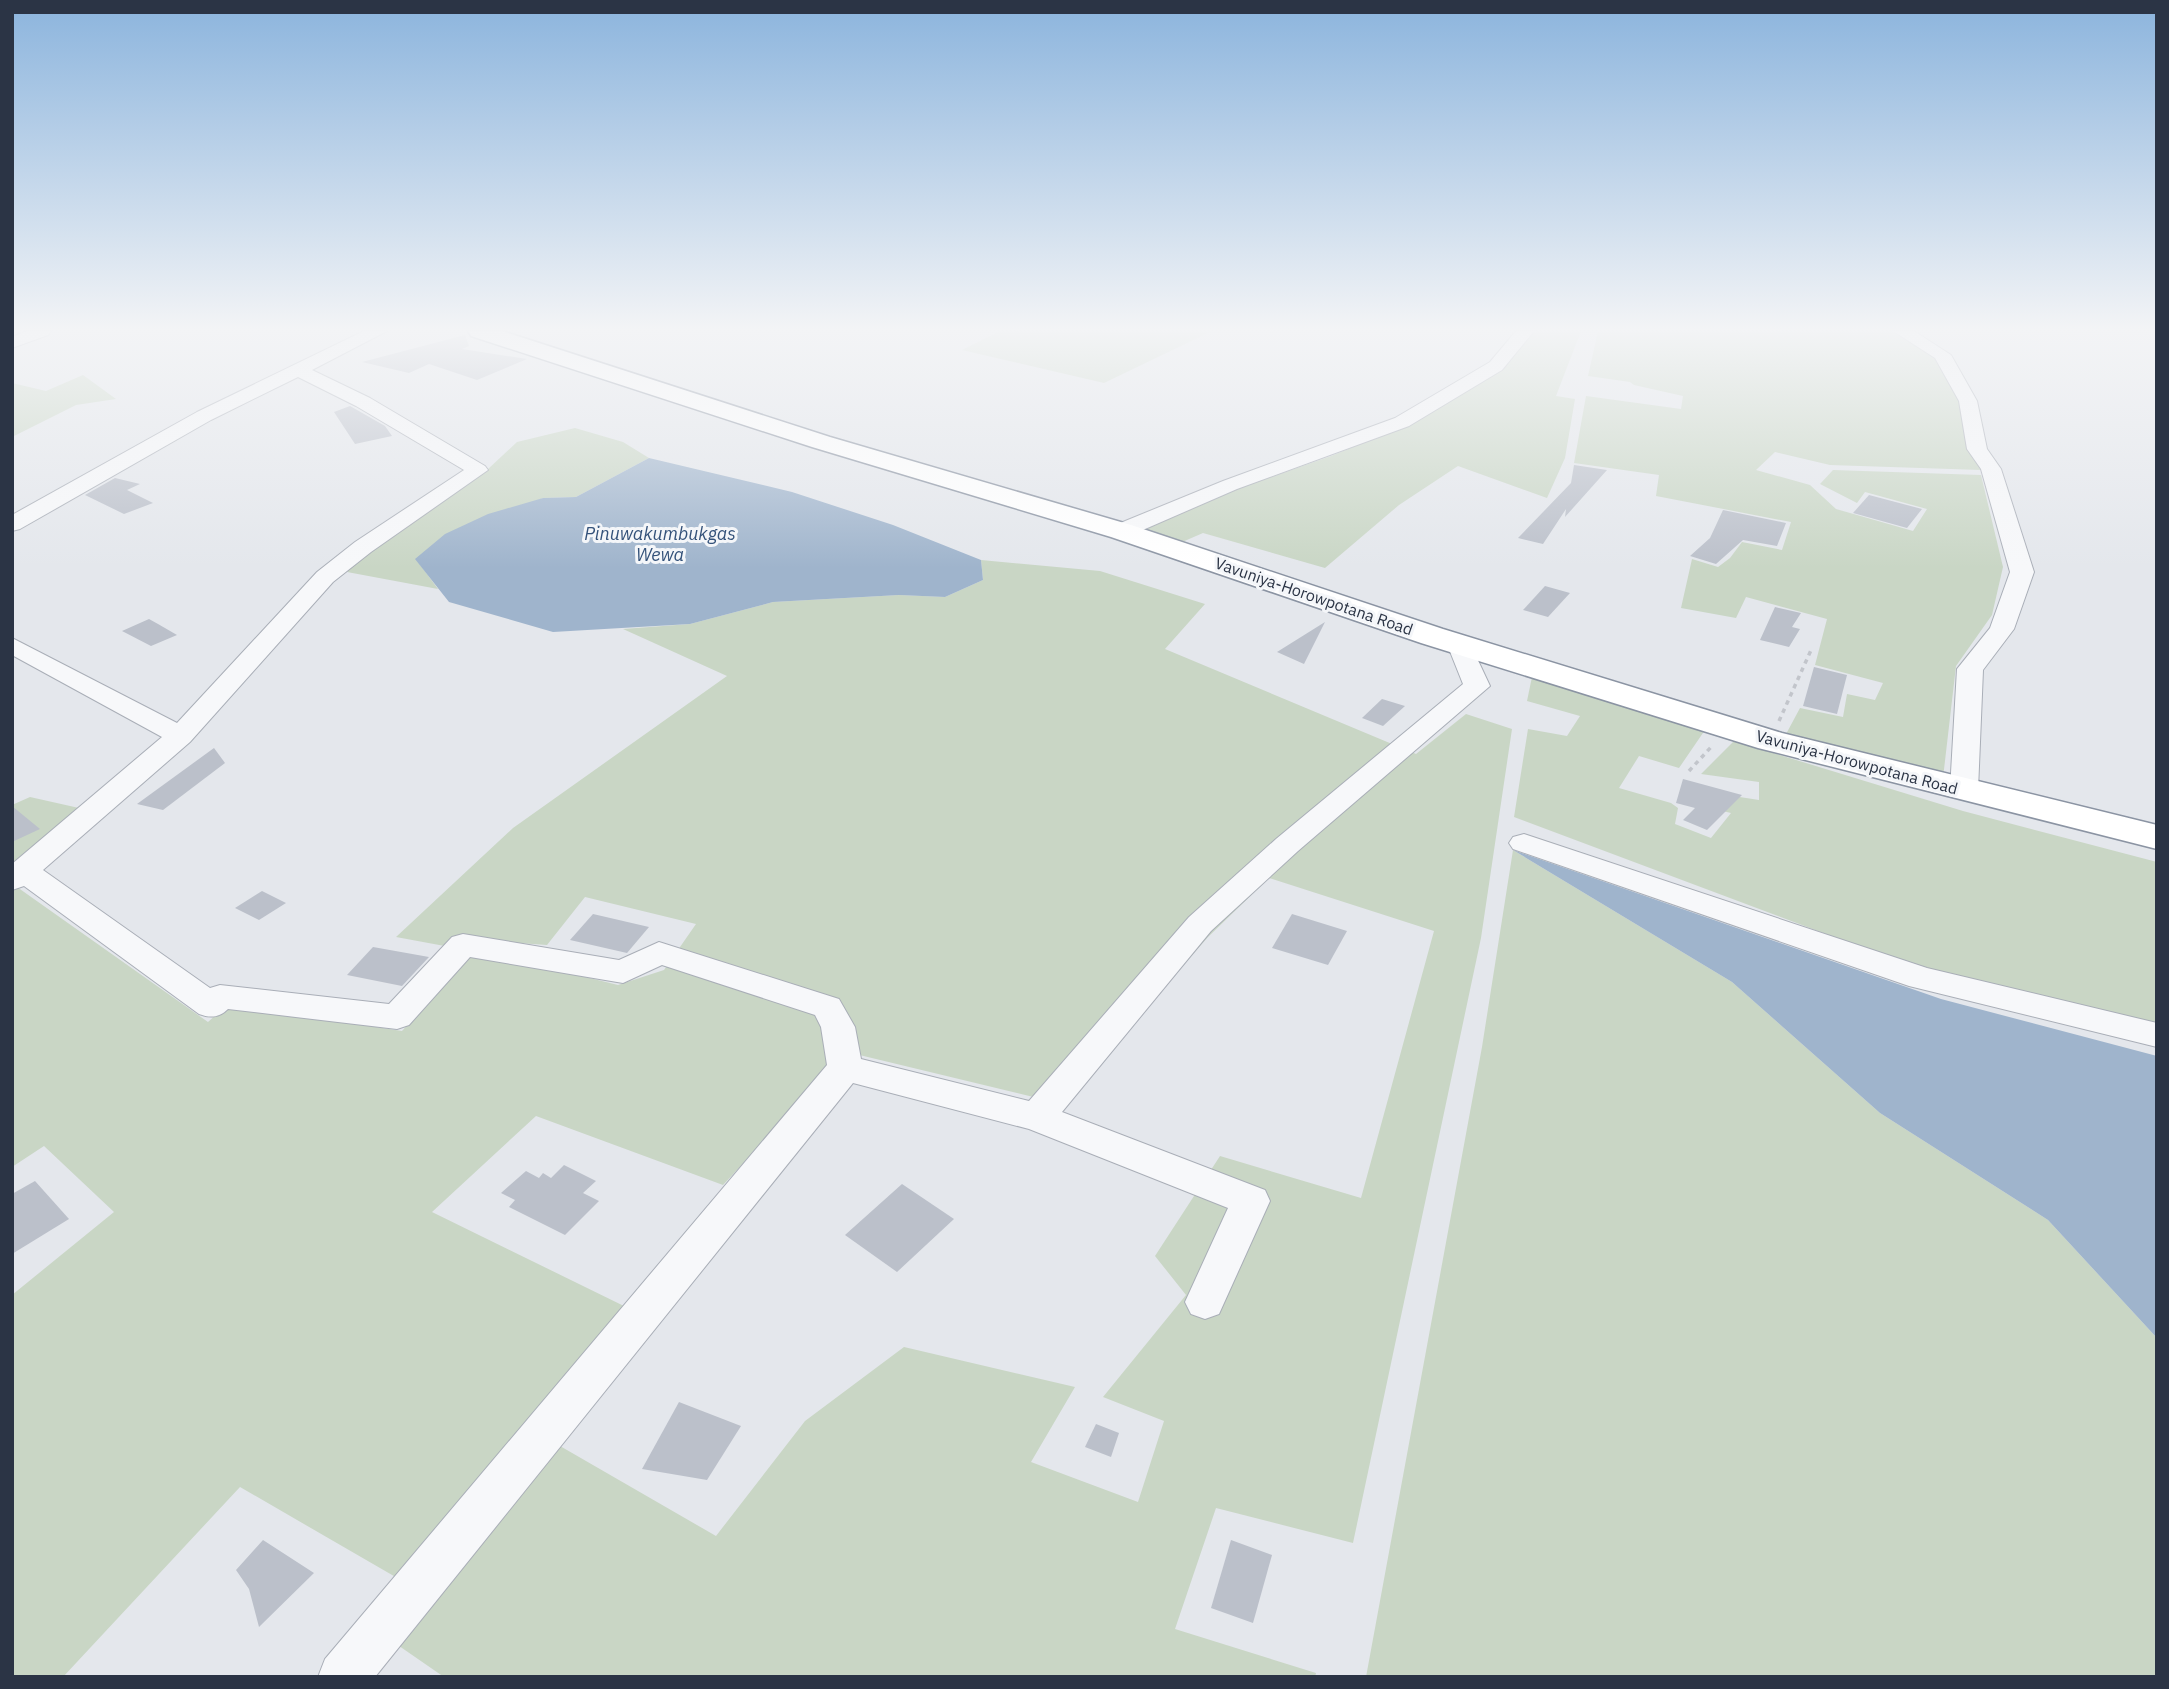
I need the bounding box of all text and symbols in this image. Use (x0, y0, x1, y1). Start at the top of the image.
water label: Pinuwakumbukgas Wewa (584, 522, 736, 566)
street label: Vavuniya-Horowpotana Road (1212, 553, 1416, 639)
street label: Vavuniya-Horowpotana Road (1754, 725, 1960, 799)

